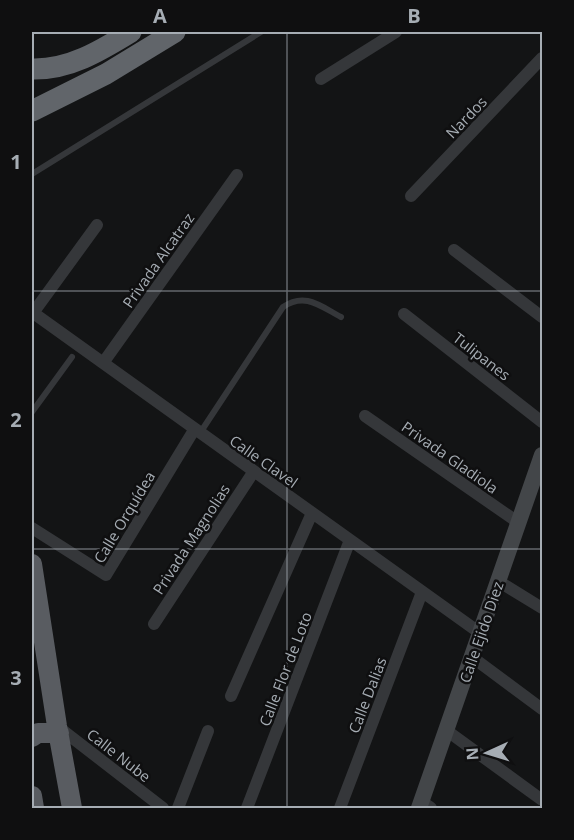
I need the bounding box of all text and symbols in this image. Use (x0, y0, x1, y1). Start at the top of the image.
text: A (153, 2, 167, 29)
text: B (407, 2, 421, 29)
street label: Nardos (441, 92, 491, 142)
text: 1 (10, 148, 22, 175)
street label: Privada Alcatraz (118, 208, 198, 312)
street label: Tulipanes (449, 327, 515, 385)
text: 2 (10, 406, 22, 433)
street label: Privada Gladiola (398, 416, 502, 498)
street label: Calle Clavel (226, 430, 302, 492)
street label: Calle Orquídea (89, 467, 159, 567)
street label: Privada Magnolias (148, 480, 234, 598)
street label: Calle Ejido Diez (454, 579, 508, 685)
street label: Calle Flor de Loto (254, 609, 316, 729)
street label: Calle Dalias (343, 654, 391, 736)
text: 3 (10, 664, 22, 691)
north arrow (457, 723, 517, 783)
street label: Calle Nube (83, 724, 155, 786)
text: N (461, 747, 483, 761)

